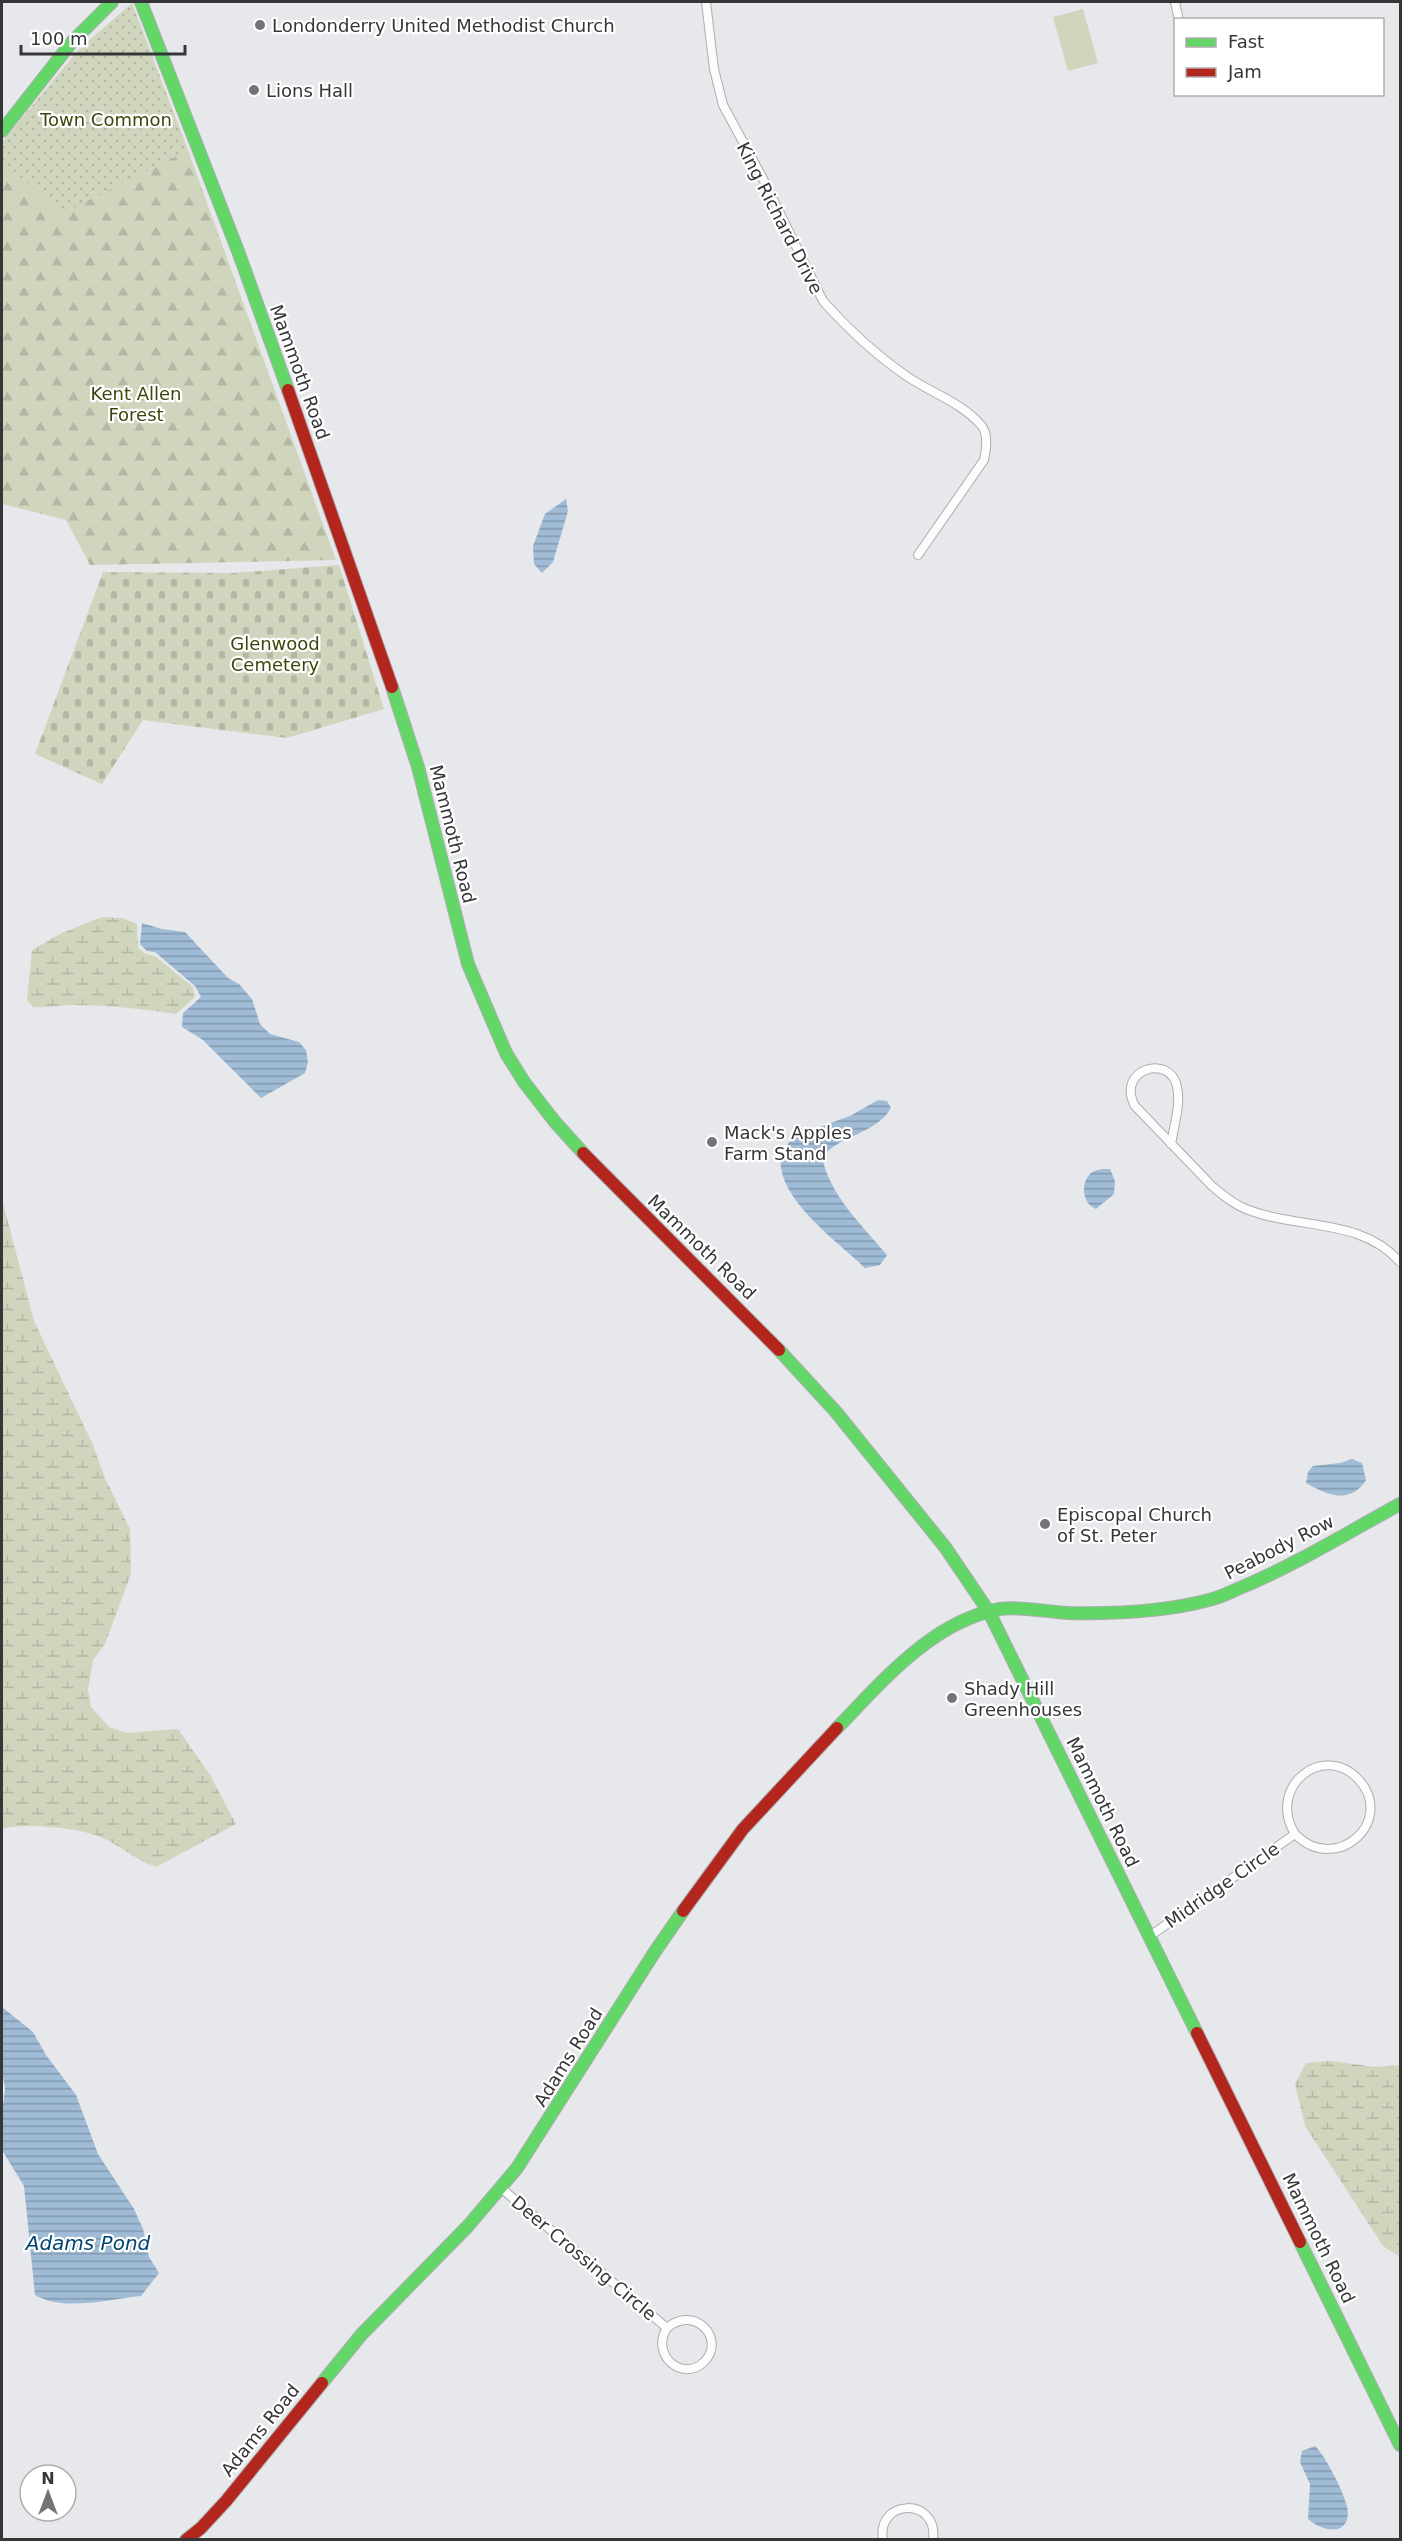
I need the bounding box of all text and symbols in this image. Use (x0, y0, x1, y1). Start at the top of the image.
place label: Londonderry United Methodist Church (272, 15, 615, 36)
scale bar (21, 18, 184, 56)
marker: Londonderry United Methodist Church (253, 18, 267, 32)
legend (1174, 18, 1384, 96)
text: 100 m (30, 28, 88, 49)
text: Fast (1228, 31, 1264, 52)
text: Jam (1227, 61, 1262, 82)
place label: Lions Hall (266, 80, 353, 101)
marker: Lions Hall (247, 83, 261, 97)
park label: Town Common (39, 109, 172, 130)
street label: King Richard Drive (733, 139, 827, 297)
street label: Mammoth Road (266, 302, 334, 442)
park label: Kent Allen Forest (91, 383, 181, 425)
park label: Glenwood Cemetery (230, 633, 320, 675)
street label: Mammoth Road (426, 763, 480, 905)
place label: Mack's Apples Farm Stand (724, 1122, 852, 1164)
marker: Mack's Apples Farm Stand (705, 1135, 719, 1149)
street label: Mammoth Road (644, 1190, 760, 1304)
place label: Episcopal Church of St. Peter (1057, 1504, 1212, 1546)
street label: Peabody Row (1221, 1510, 1337, 1584)
marker: Episcopal Church of St. Peter (1038, 1517, 1052, 1531)
place label: Shady Hill Greenhouses (964, 1678, 1082, 1720)
marker: Shady Hill Greenhouses (945, 1691, 959, 1705)
street label: Mammoth Road (1062, 1734, 1144, 1870)
street label: Midridge Circle (1161, 1838, 1283, 1932)
street label: Adams Road (529, 2004, 607, 2110)
street label: Mammoth Road (1278, 2170, 1360, 2306)
street label: Deer Crossing Circle (507, 2191, 661, 2325)
water label: Adams Pond (24, 2231, 151, 2255)
street label: Adams Road (217, 2380, 303, 2480)
north arrow (18, 2463, 78, 2523)
text: N (41, 2469, 55, 2488)

